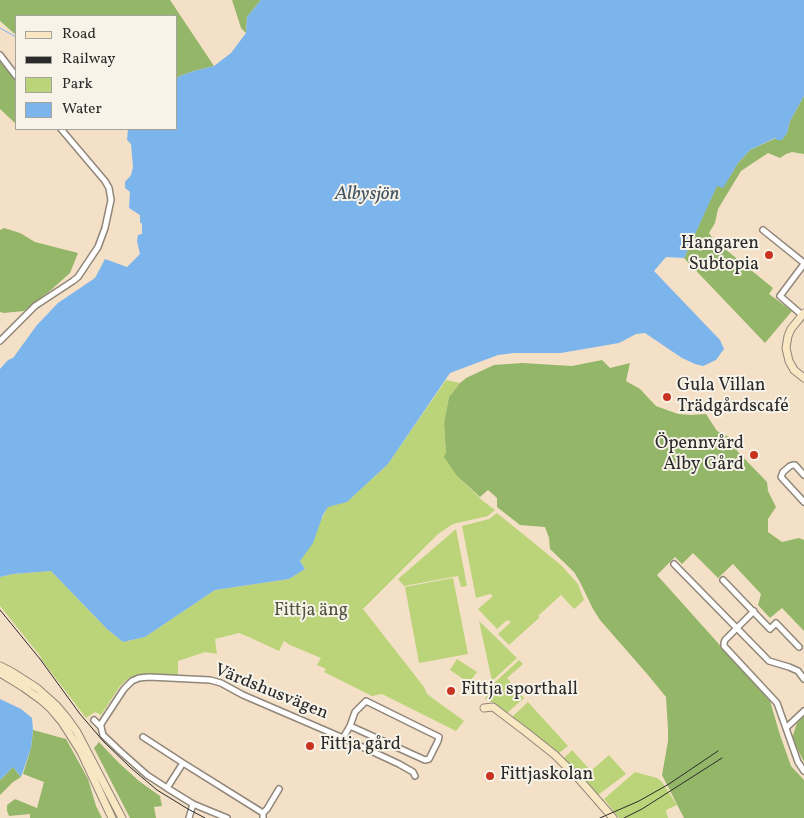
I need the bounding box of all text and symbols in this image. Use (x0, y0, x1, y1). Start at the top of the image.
legend (15, 15, 178, 130)
text: Road (62, 24, 96, 45)
text: Railway (62, 49, 115, 70)
text: Park (62, 74, 93, 95)
text: Water (62, 99, 102, 120)
water label: Albysjön (335, 185, 399, 207)
place label: Hangaren Subtopia (681, 234, 759, 276)
marker: Hangaren Subtopia (763, 249, 775, 261)
place label: Gula Villan Trädgårdscafé (677, 376, 789, 418)
marker: Gula Villan Trädgårdscafé (661, 391, 673, 403)
place label: Öpennvård Alby Gård (655, 434, 744, 476)
marker: Öpennvård Alby Gård (748, 449, 760, 461)
park label: Fittja äng (274, 601, 348, 623)
street label: Värdshusvägen (211, 660, 331, 726)
place label: Fittja sporthall (461, 680, 578, 702)
marker: Fittja sporthall (445, 685, 457, 697)
place label: Fittja gård (320, 735, 401, 757)
marker: Fittja gård (304, 740, 316, 752)
place label: Fittjaskolan (500, 765, 593, 787)
marker: Fittjaskolan (484, 770, 496, 782)

